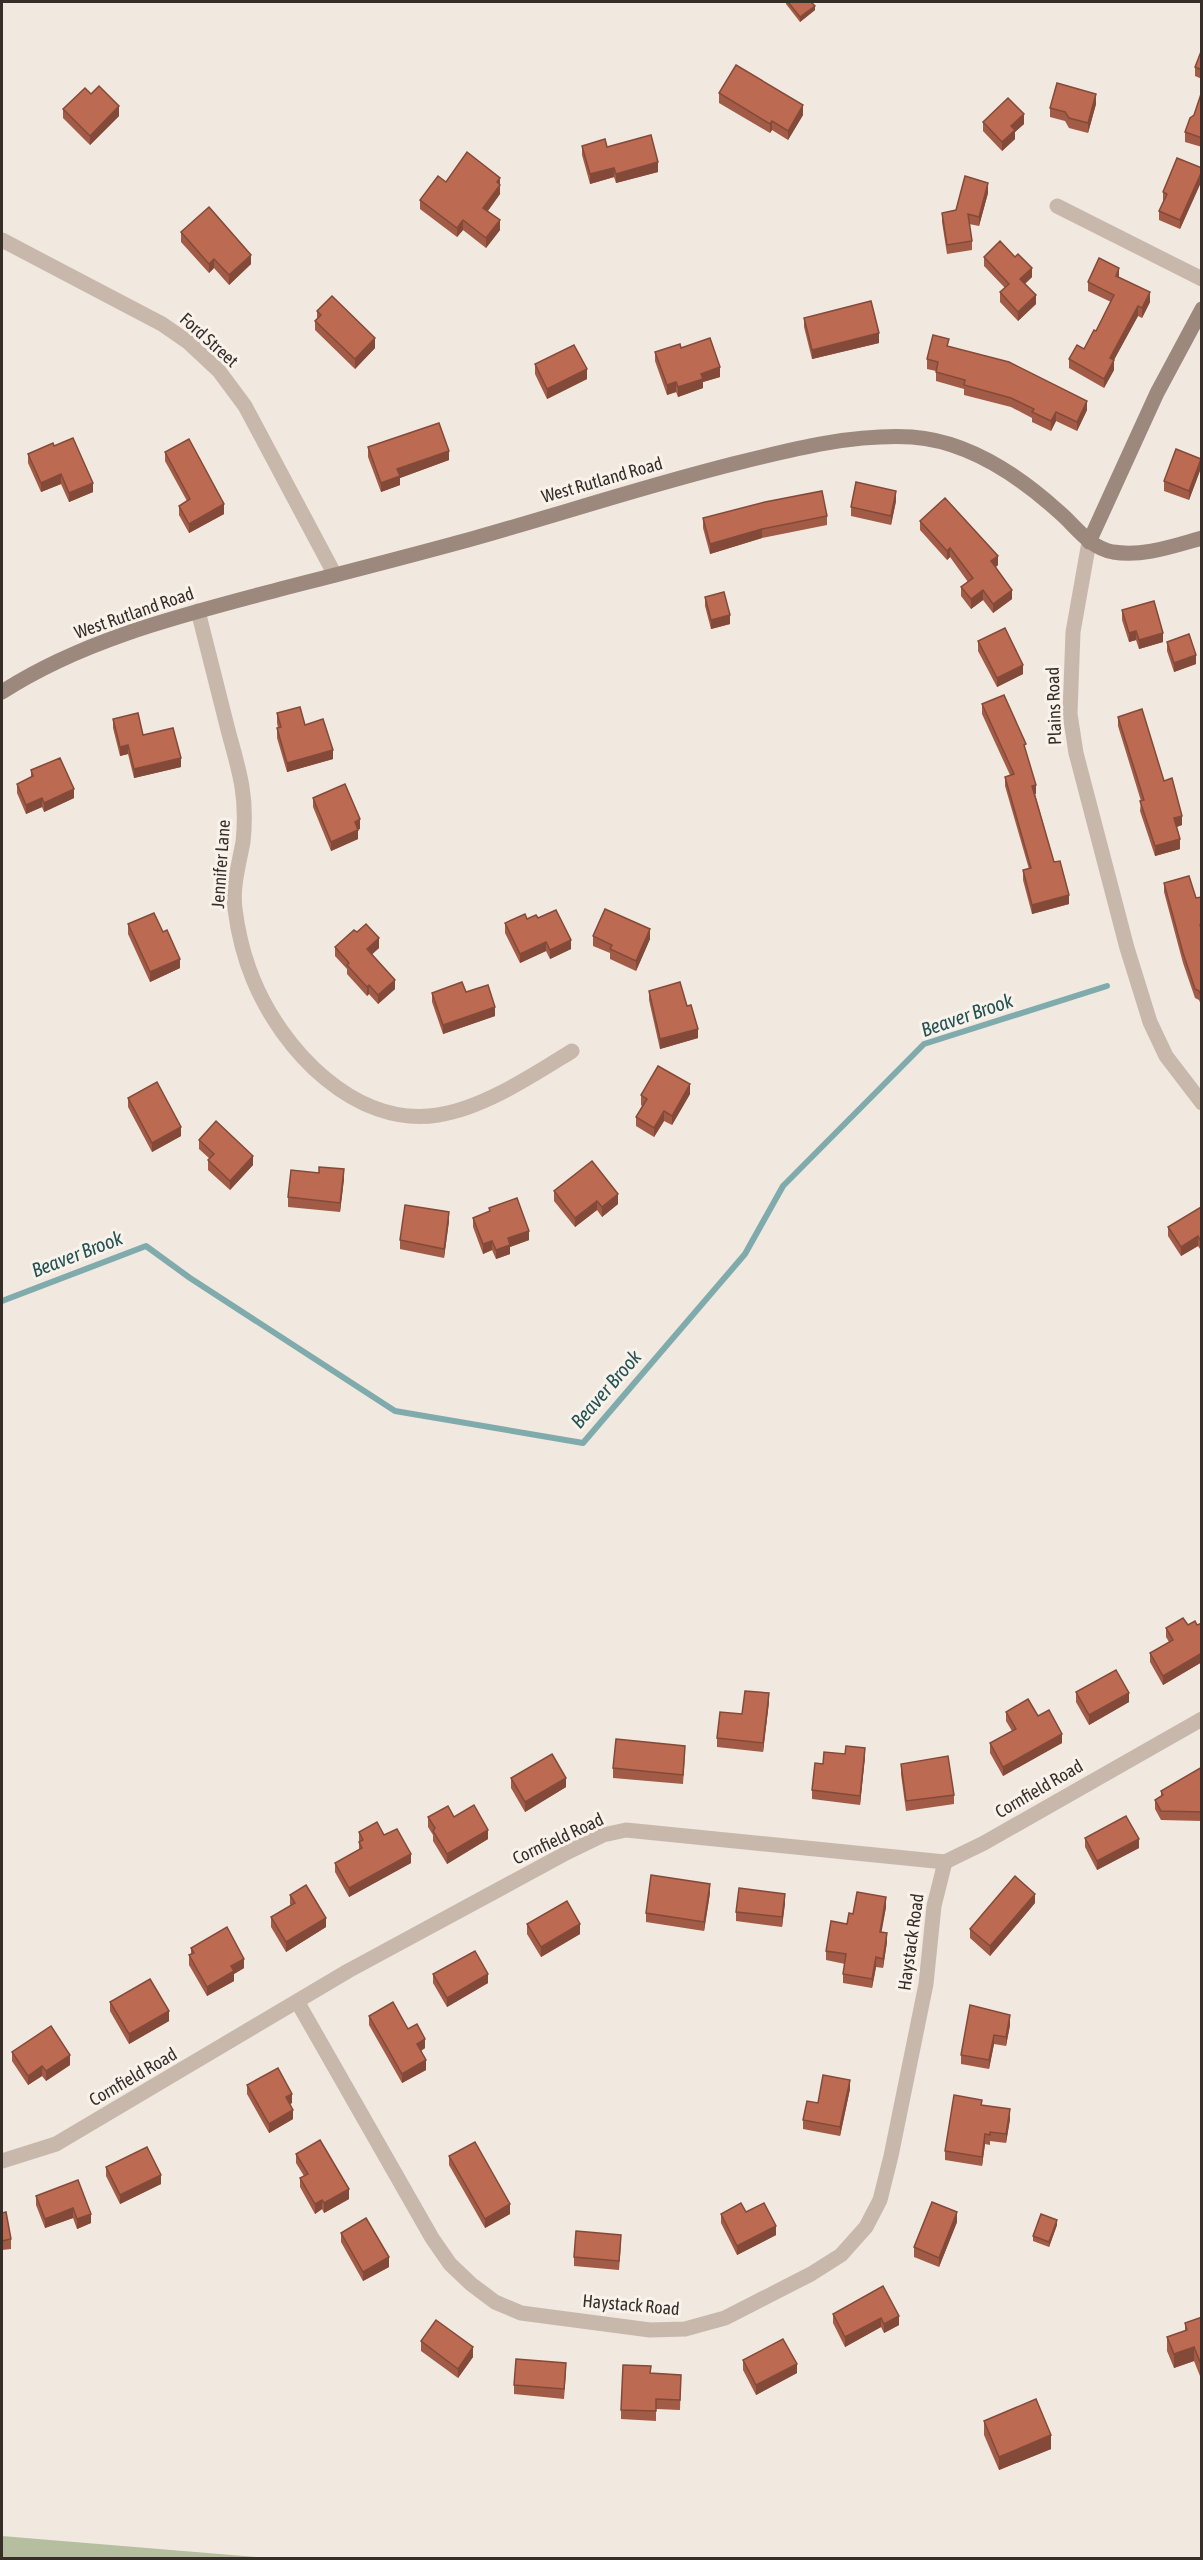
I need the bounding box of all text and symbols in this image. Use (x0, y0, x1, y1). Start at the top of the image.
street label: Ford Street (176, 308, 243, 371)
street label: West Rutland Road (539, 452, 665, 507)
street label: West Rutland Road (71, 582, 196, 643)
street label: Plains Road (1042, 667, 1065, 745)
street label: Jennifer Lane (207, 819, 234, 909)
water label: Beaver Brook (918, 988, 1016, 1041)
water label: Beaver Brook (28, 1226, 126, 1281)
water label: Beaver Brook (566, 1345, 646, 1432)
street label: Cornfield Road (991, 1755, 1086, 1822)
street label: Cornfield Road (509, 1808, 607, 1869)
street label: Haystack Road (893, 1892, 928, 1992)
street label: Cornfield Road (85, 2043, 180, 2110)
street label: Haystack Road (582, 2290, 681, 2319)

